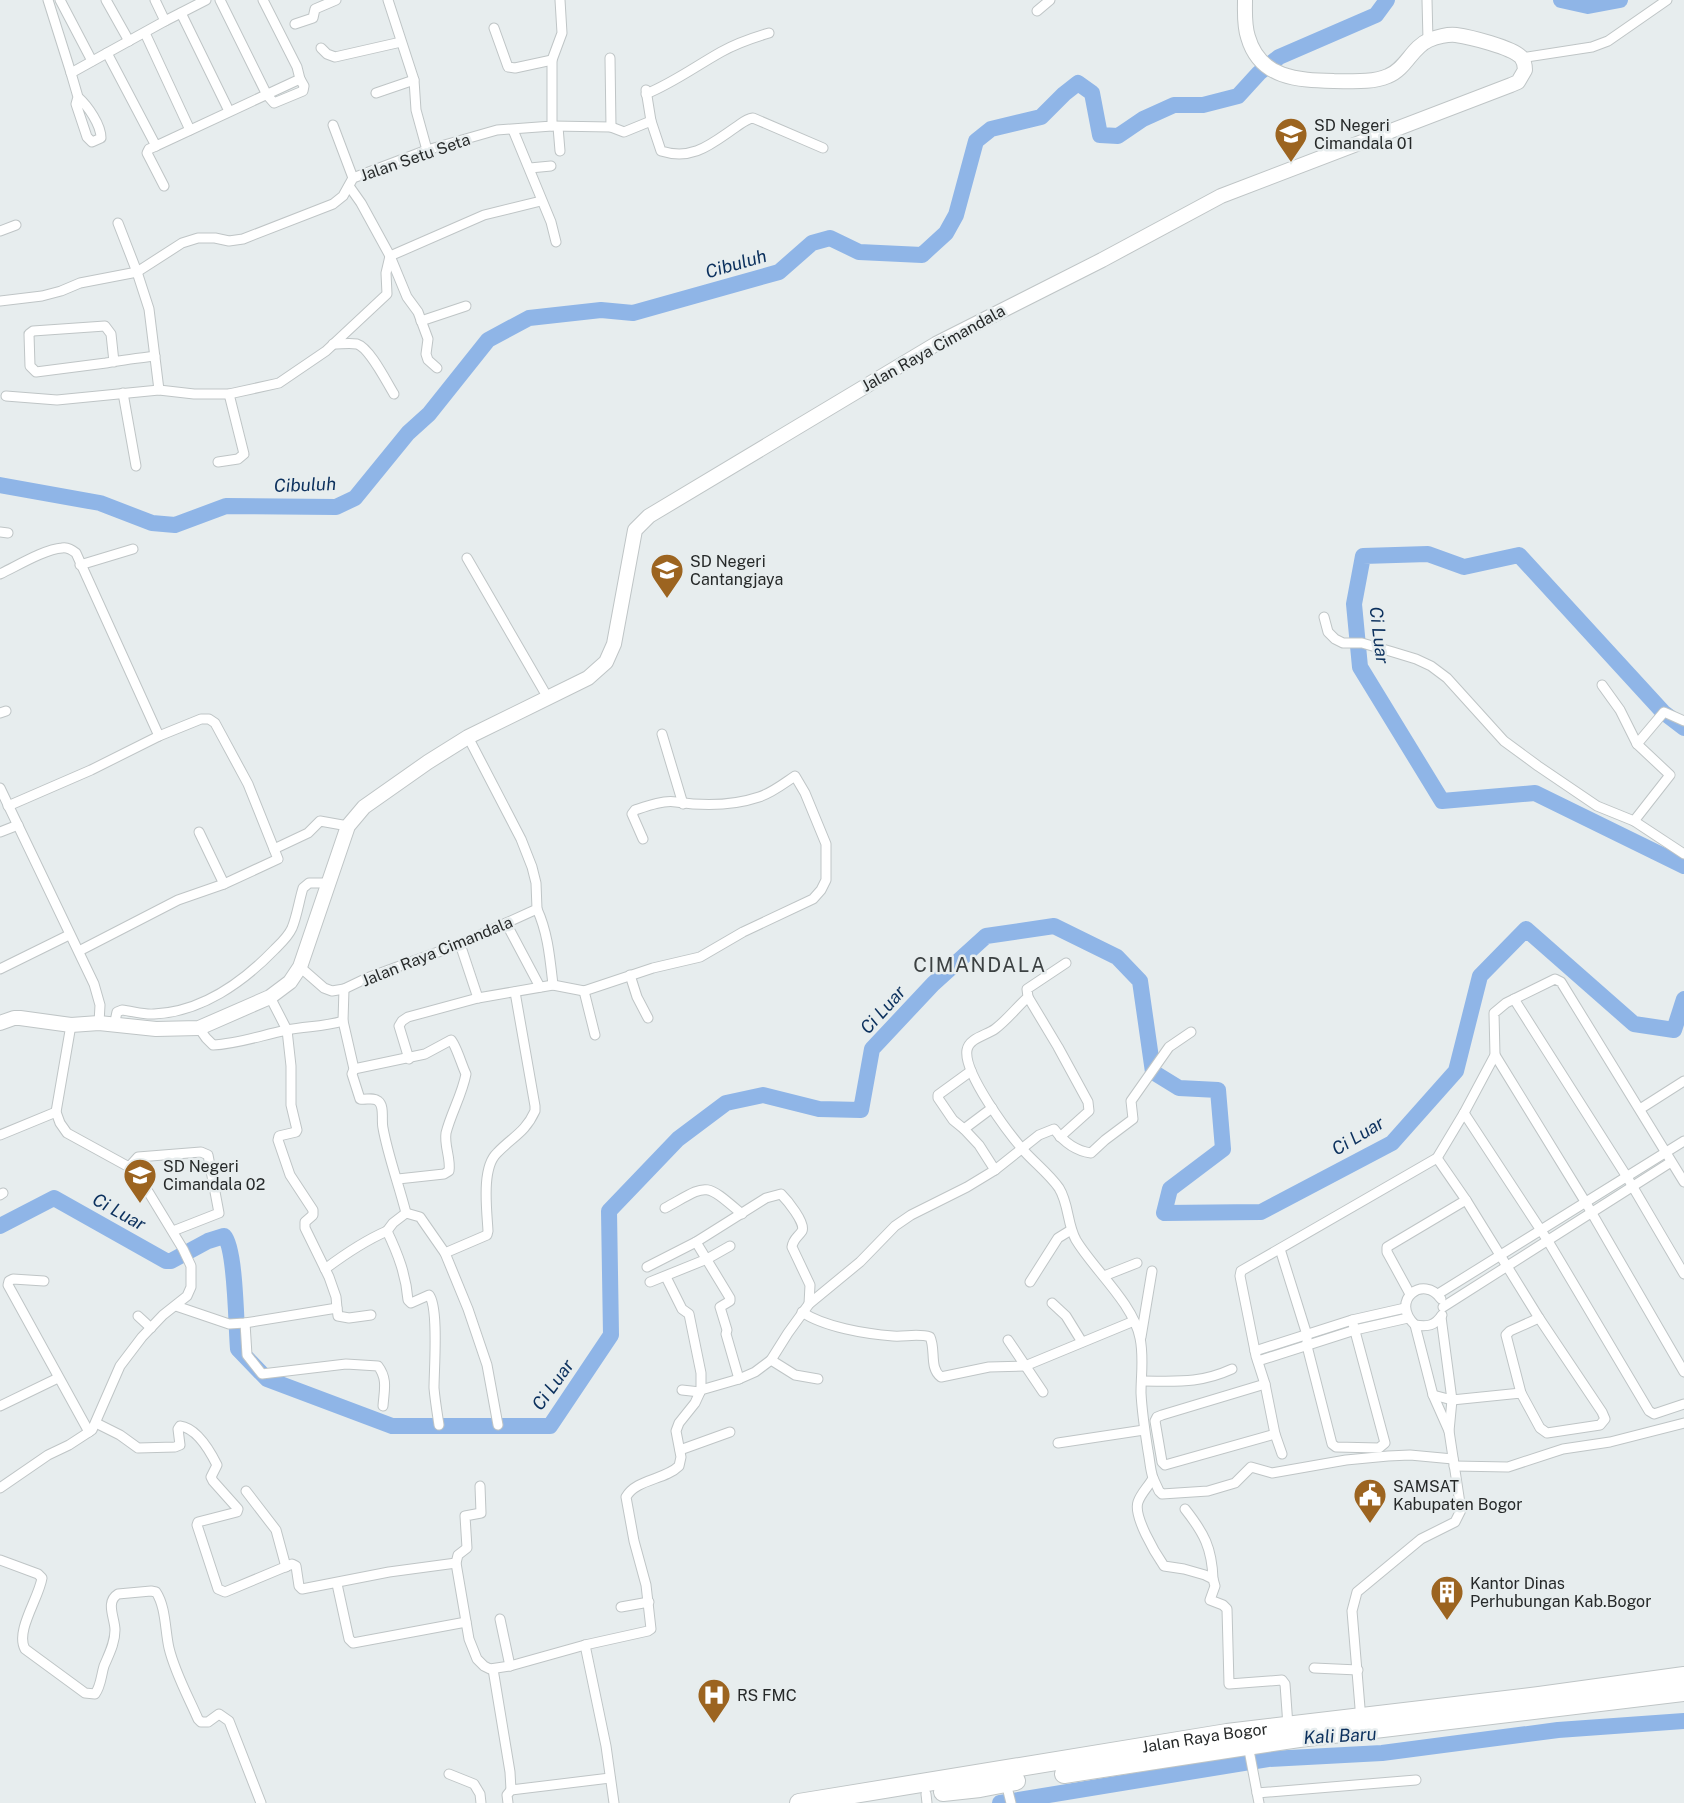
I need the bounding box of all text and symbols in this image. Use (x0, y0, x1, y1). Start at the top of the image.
school or university icon: SD Negeri Cimandala 01 (1273, 116, 1309, 163)
place label: SD Negeri Cimandala 01 (1314, 116, 1413, 153)
street label: Jalan Setu Seta (358, 130, 473, 185)
water label: Cibuluh (703, 245, 769, 282)
street label: Jalan Raya Cimandala (858, 301, 1008, 396)
water label: Cibuluh (273, 473, 337, 496)
school or university icon: SD Negeri Cantangjaya (649, 552, 685, 599)
place label: SD Negeri Cantangjaya (690, 552, 783, 589)
water label: Ci Luar (1366, 605, 1393, 665)
street label: Jalan Raya Cimandala (359, 912, 515, 990)
district label: CIMANDALA (913, 953, 1047, 977)
water label: Ci Luar (856, 981, 910, 1038)
water label: Ci Luar (1328, 1112, 1388, 1159)
school or university icon: SD Negeri Cimandala 02 (122, 1157, 158, 1204)
place label: SD Negeri Cimandala 02 (163, 1157, 265, 1194)
water label: Ci Luar (89, 1188, 150, 1235)
water label: Ci Luar (527, 1355, 578, 1414)
public building icon: SAMSAT Kabupaten Bogor (1352, 1477, 1388, 1524)
place label: SAMSAT Kabupaten Bogor (1393, 1477, 1522, 1514)
building icon: Kantor Dinas Perhubungan Kab.Bogor (1429, 1574, 1465, 1621)
place label: Kantor Dinas Perhubungan Kab.Bogor (1470, 1574, 1651, 1611)
hospital icon: RS FMC (696, 1677, 732, 1724)
place label: RS FMC (737, 1686, 797, 1705)
street label: Jalan Raya Bogor (1140, 1719, 1269, 1757)
water label: Kali Baru (1303, 1723, 1377, 1748)

